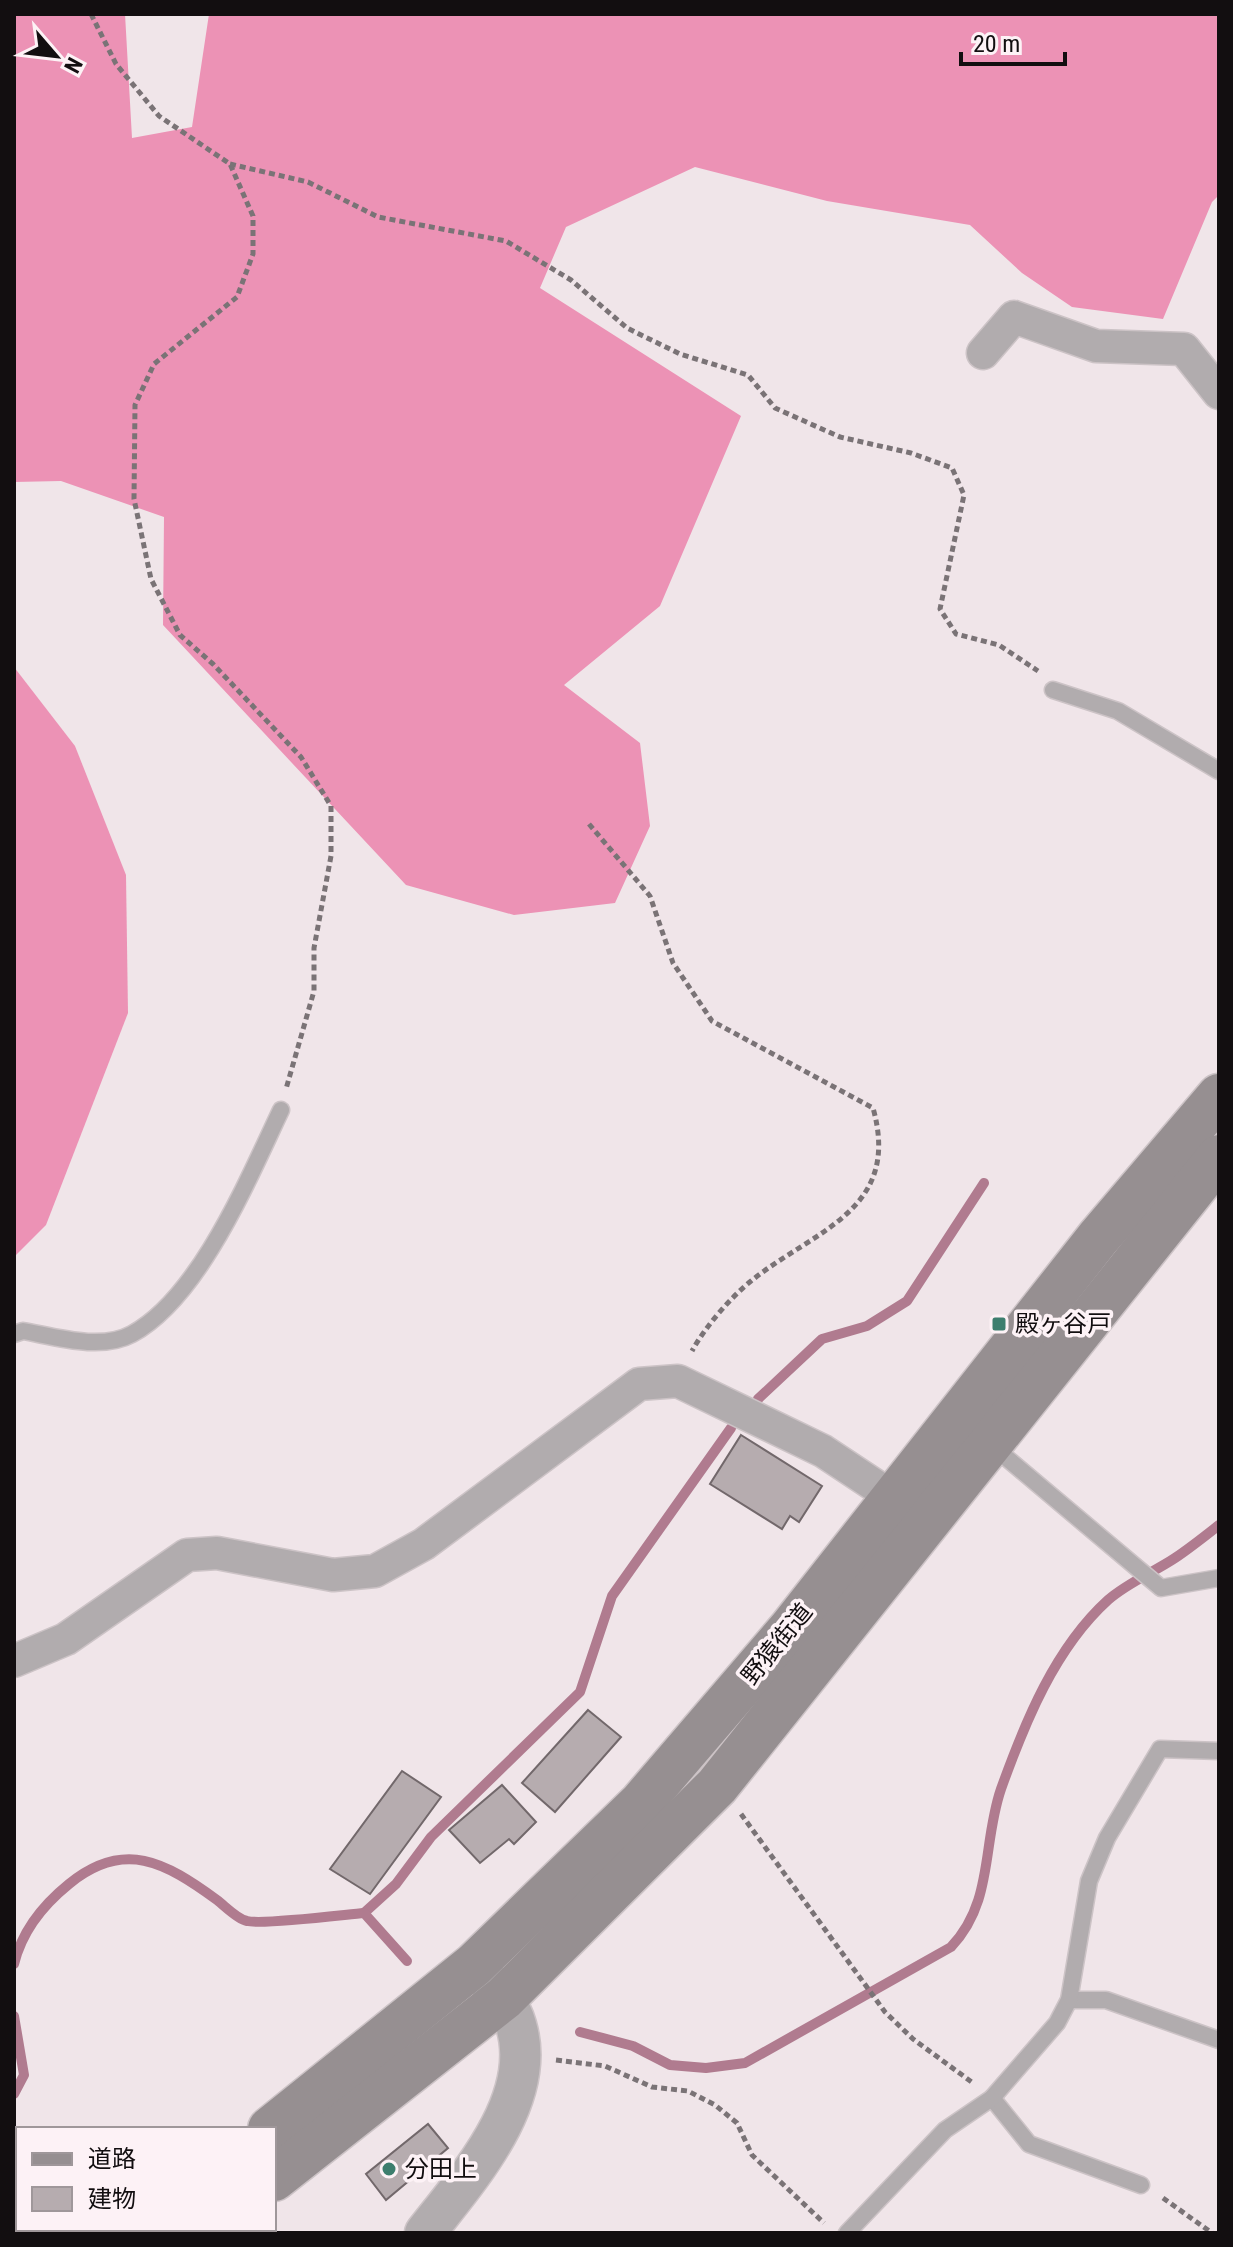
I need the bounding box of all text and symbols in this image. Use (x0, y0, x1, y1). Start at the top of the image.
north arrow (16, 16, 96, 96)
scale bar (961, 16, 1065, 66)
text: 20 m (973, 30, 1020, 58)
text: N (59, 53, 87, 77)
place label: 殿ヶ谷戸 (1015, 1310, 1111, 1338)
marker: 殿ヶ谷戸 (990, 1315, 1008, 1333)
street label: 野猿街道 (736, 1598, 818, 1690)
legend (16, 2127, 276, 2231)
text: 道路 (88, 2145, 136, 2173)
place label: 分田上 (405, 2155, 477, 2183)
marker: 分田上 (380, 2160, 398, 2178)
text: 建物 (88, 2185, 136, 2213)

